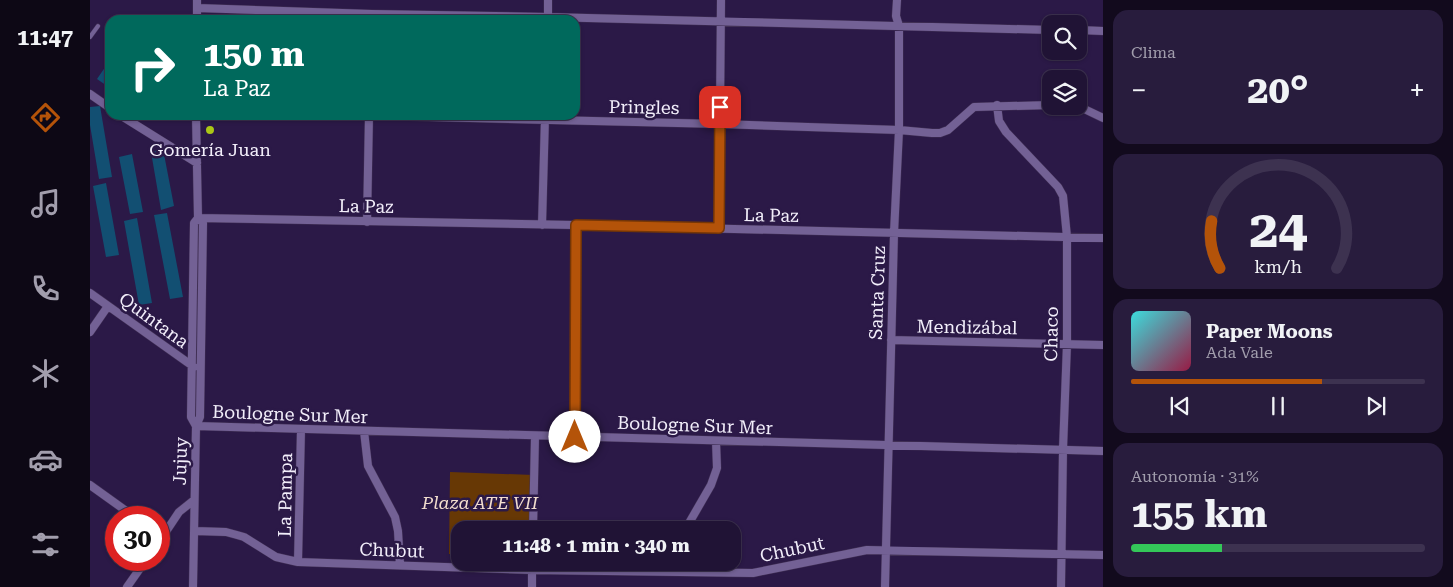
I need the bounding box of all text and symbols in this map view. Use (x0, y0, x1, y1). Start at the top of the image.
map controls (1042, 15, 1087, 115)
button: search (1042, 15, 1087, 60)
text: 11:47 (17, 25, 73, 50)
text: 150 m (203, 34, 304, 75)
icon: right (120, 35, 185, 100)
text: Clima (1131, 43, 1176, 62)
text: 20° (1247, 68, 1309, 112)
button: layers (1042, 70, 1087, 115)
text: − (1131, 74, 1147, 107)
text: + (1409, 74, 1425, 107)
text: La Paz (203, 76, 270, 101)
pin (699, 86, 741, 128)
icon: arrive (706, 93, 734, 121)
street label: Pringles (609, 96, 679, 118)
icon: directions (28, 100, 63, 135)
marker: Gomería Juan (204, 124, 216, 136)
place label: Gomería Juan (149, 139, 271, 160)
icon: music (28, 186, 63, 221)
street label: La Paz (338, 195, 394, 217)
text: 24 (1249, 199, 1307, 260)
street label: La Paz (743, 204, 799, 226)
street label: Santa Cruz (865, 245, 889, 340)
text: km/h (1254, 256, 1302, 277)
icon: phone (28, 271, 63, 306)
street label: Quintana (115, 288, 193, 352)
street label: Chaco (1040, 306, 1062, 362)
street label: Mendizábal (916, 316, 1018, 338)
text: Paper Moons (1206, 320, 1333, 343)
text: Ada Vale (1206, 343, 1273, 362)
icon: climate (28, 356, 63, 391)
icon: previous (1166, 392, 1194, 420)
icon: pause (1264, 392, 1292, 420)
icon: next (1362, 392, 1390, 420)
street label: Boulogne Sur Mer (212, 401, 368, 427)
position arrow (548, 410, 600, 462)
street label: Boulogne Sur Mer (617, 412, 773, 438)
street label: Jujuy (169, 436, 191, 486)
icon: car (28, 442, 63, 477)
street label: La Pampa (274, 452, 296, 537)
text: Autonomía · 31% (1131, 467, 1259, 486)
park label: Plaza ATE VII (421, 492, 539, 513)
text: 155 km (1131, 492, 1267, 536)
speed limit sign: 30 (105, 506, 170, 571)
icon: filters (28, 527, 63, 562)
street label: Chubut (758, 532, 826, 566)
text: 11:48 · 1 min · 340 m (502, 534, 690, 557)
street label: Chubut (359, 538, 425, 562)

